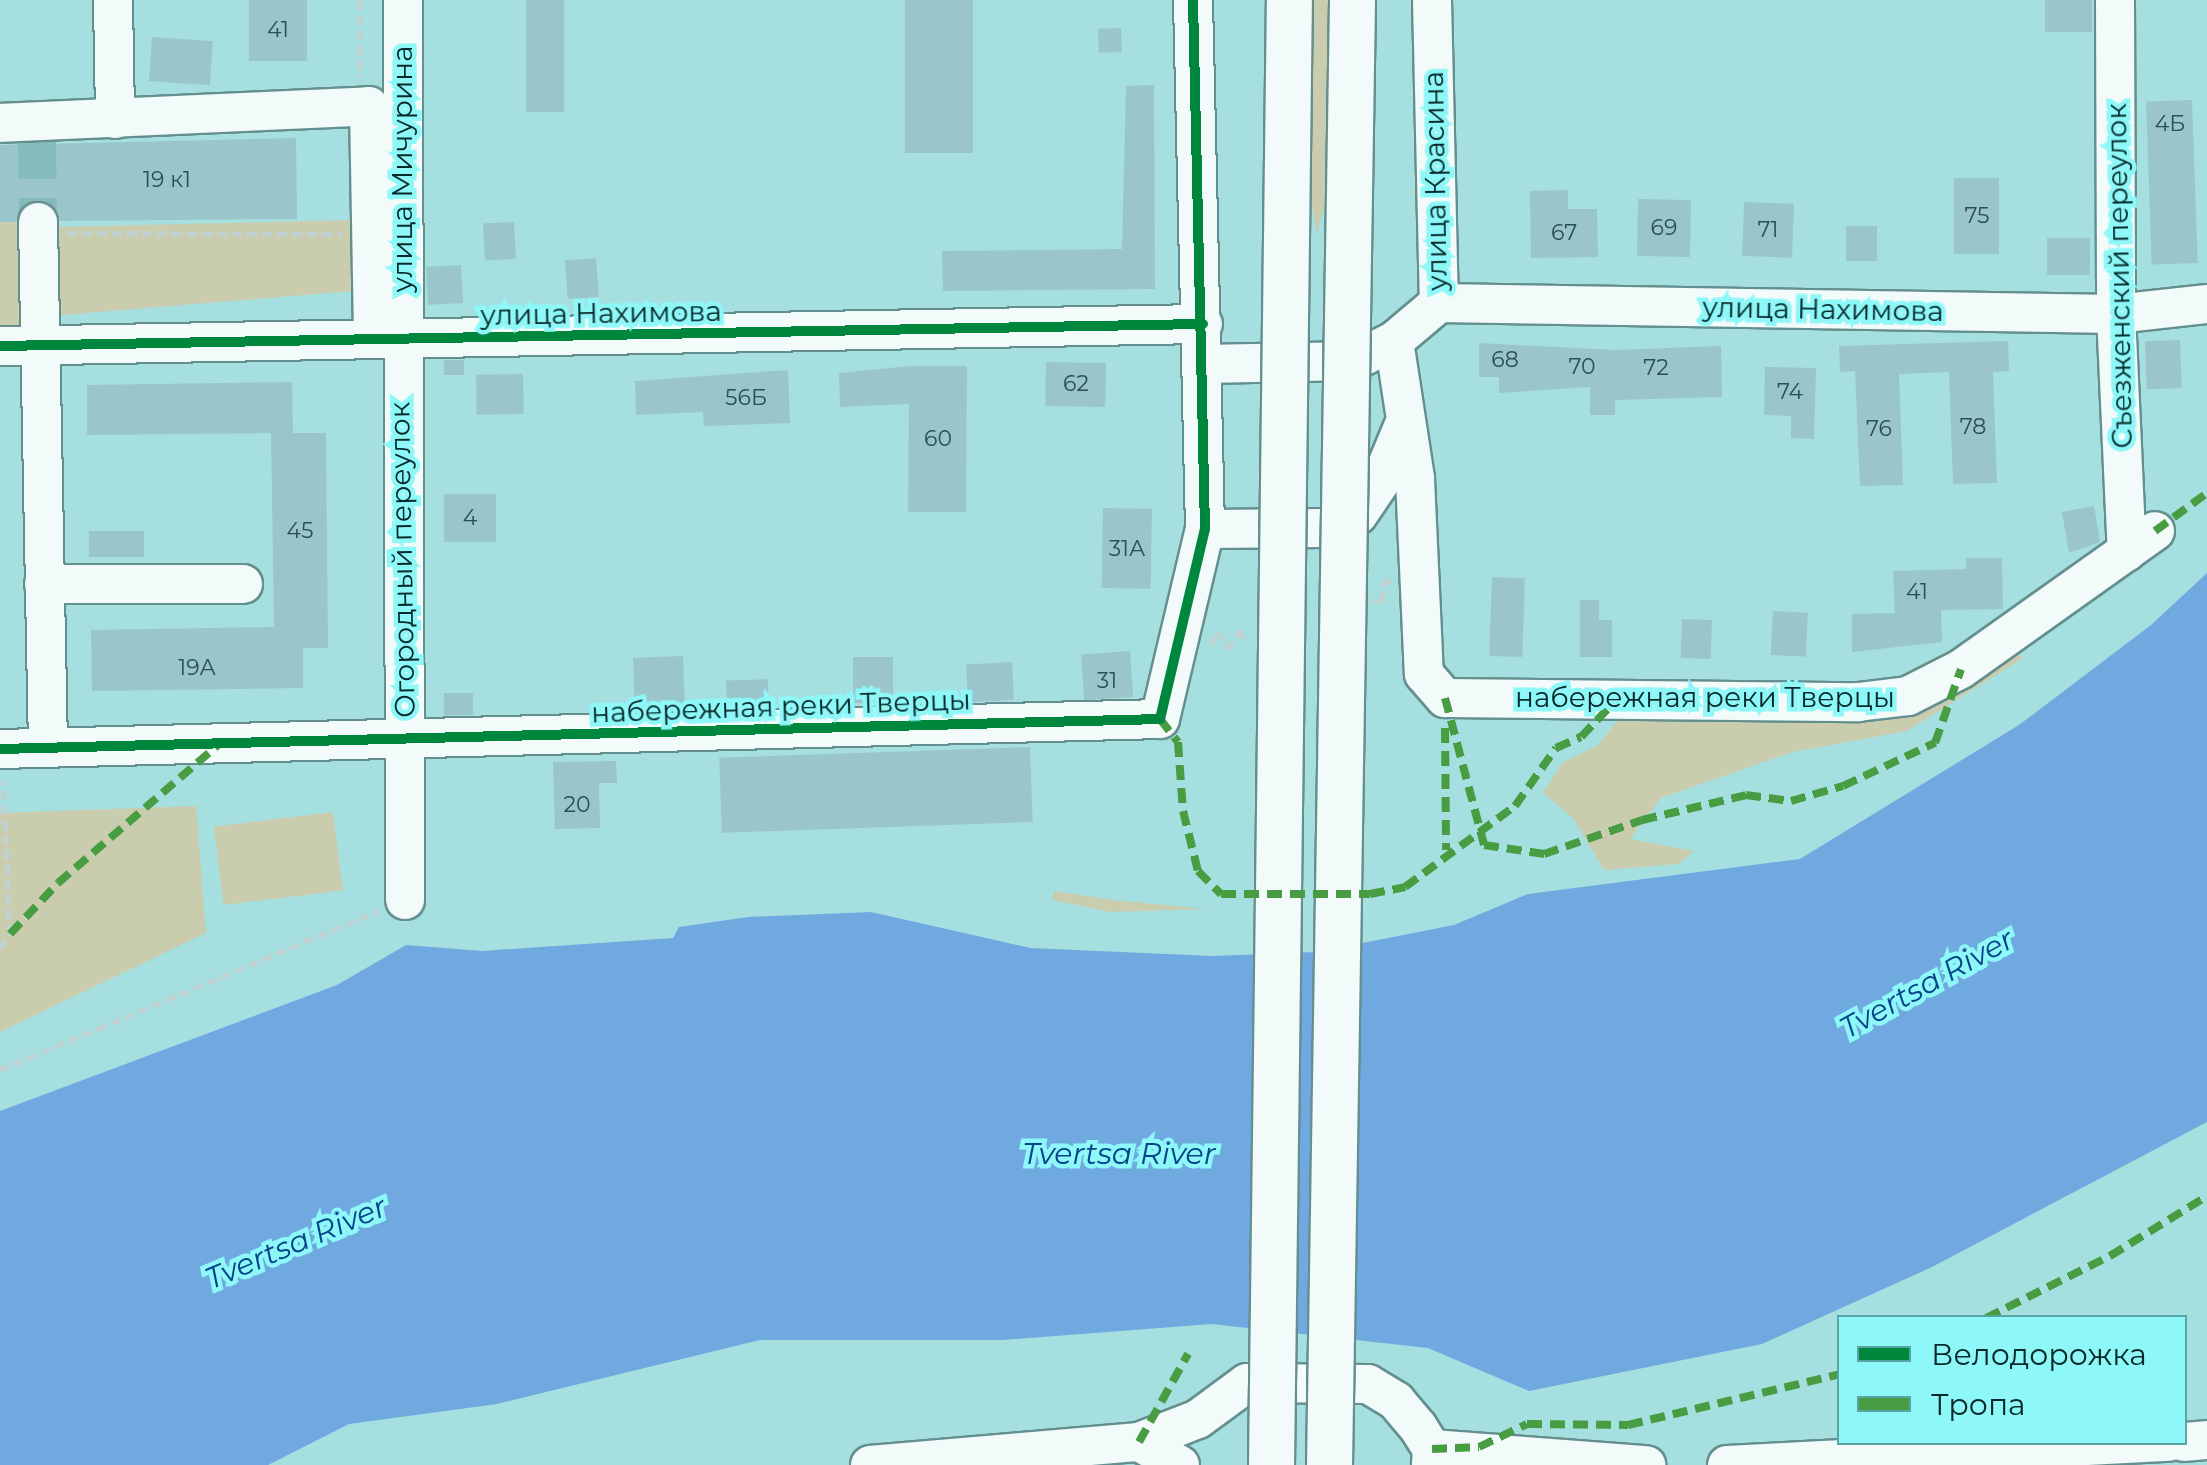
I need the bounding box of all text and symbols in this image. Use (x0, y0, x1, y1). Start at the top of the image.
house number: 41 (267, 17, 289, 43)
street label: улица Мичурина (385, 45, 419, 293)
street label: улица Красина (1416, 71, 1454, 291)
street label: Съезженский переулок (2099, 103, 2139, 449)
house number: 4Б (2155, 111, 2185, 137)
house number: 19 к1 (143, 167, 191, 193)
house number: 75 (1965, 203, 1989, 229)
house number: 69 (1651, 215, 1677, 241)
house number: 71 (1757, 217, 1779, 243)
house number: 67 (1551, 220, 1577, 246)
street label: улица Нахимова (1702, 290, 1944, 328)
street label: улица Нахимова (480, 294, 722, 332)
house number: 68 (1491, 347, 1519, 373)
house number: 70 (1568, 354, 1596, 380)
house number: 72 (1643, 355, 1669, 381)
house number: 62 (1063, 371, 1089, 397)
house number: 74 (1777, 379, 1803, 405)
house number: 56Б (725, 385, 767, 411)
street label: Огородный переулок (382, 402, 422, 718)
house number: 78 (1960, 414, 1986, 440)
house number: 76 (1866, 416, 1892, 442)
house number: 60 (924, 426, 952, 452)
house number: 4 (463, 505, 477, 531)
house number: 45 (287, 518, 313, 544)
house number: 31А (1109, 536, 1145, 562)
house number: 41 (1906, 579, 1928, 605)
house number: 19А (178, 655, 216, 681)
house number: 31 (1097, 668, 1117, 694)
street label: набережная реки Тверцы (1515, 680, 1895, 714)
street label: набережная реки Тверцы (591, 683, 971, 729)
house number: 20 (563, 792, 591, 818)
water label: Tvertsa River (1834, 921, 2020, 1047)
water label: Tvertsa River (1022, 1136, 1216, 1172)
water label: Tvertsa River (200, 1189, 392, 1297)
legend (1837, 1315, 2187, 1445)
text: Велодорожка (1931, 1336, 2147, 1373)
text: Тропа (1931, 1386, 2026, 1423)

